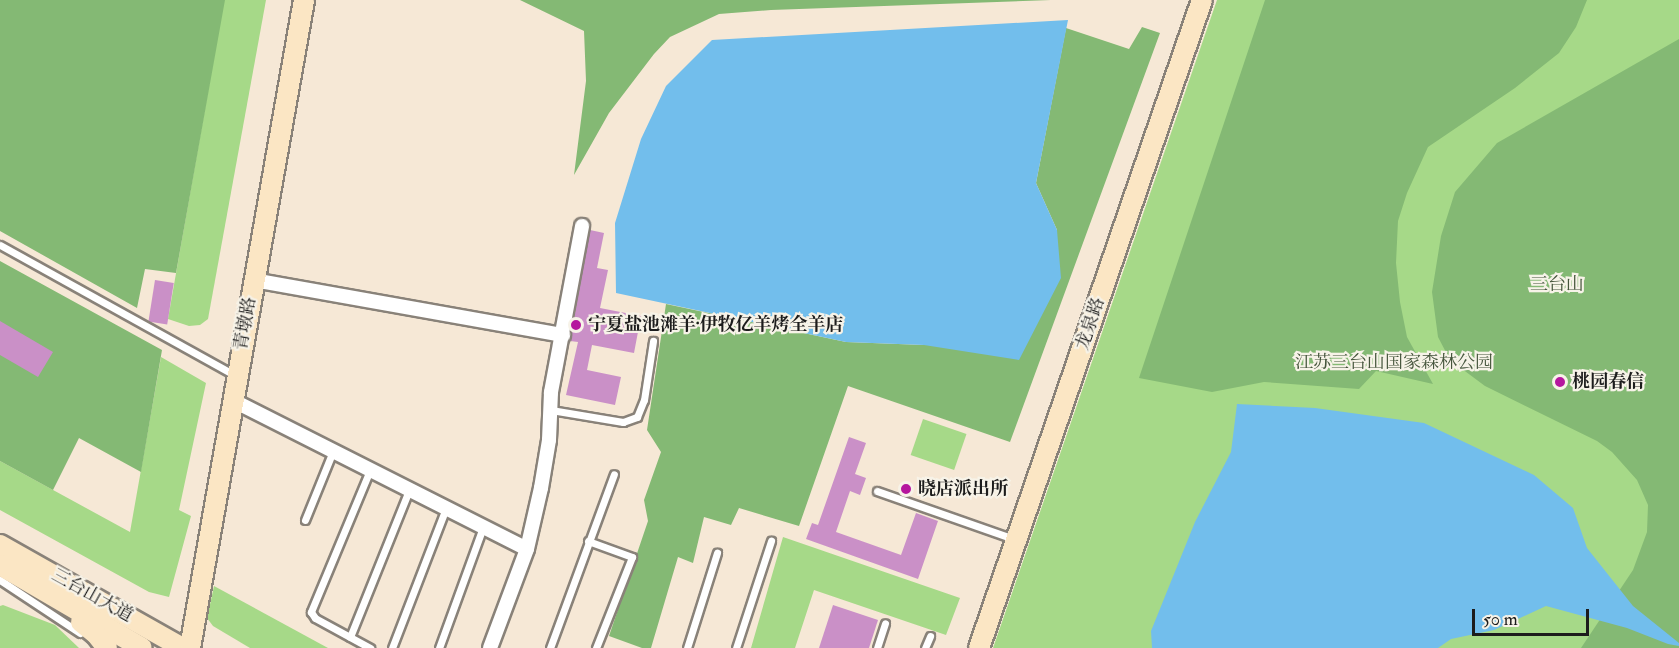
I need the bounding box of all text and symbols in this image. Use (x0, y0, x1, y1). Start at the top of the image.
park label: 三台山 (1530, 274, 1584, 296)
street label: 龙泉路 (1072, 295, 1110, 353)
street label: 青墩路 (231, 296, 261, 352)
place label: 宁夏盐池滩羊·伊牧亿羊烤全羊店 (588, 314, 844, 336)
marker: 宁夏盐池滩羊·伊牧亿羊烤全羊店 (569, 318, 583, 332)
park label: 江苏三台山国家森林公园 (1295, 352, 1493, 374)
place label: 桃园春信 (1572, 371, 1644, 393)
marker: 桃园春信 (1553, 375, 1567, 389)
place label: 晓店派出所 (918, 478, 1008, 500)
marker: 晓店派出所 (899, 482, 913, 496)
street label: 三台山大道 (47, 565, 137, 627)
scale bar (1475, 597, 1592, 635)
text: 50 m (1483, 608, 1518, 631)

